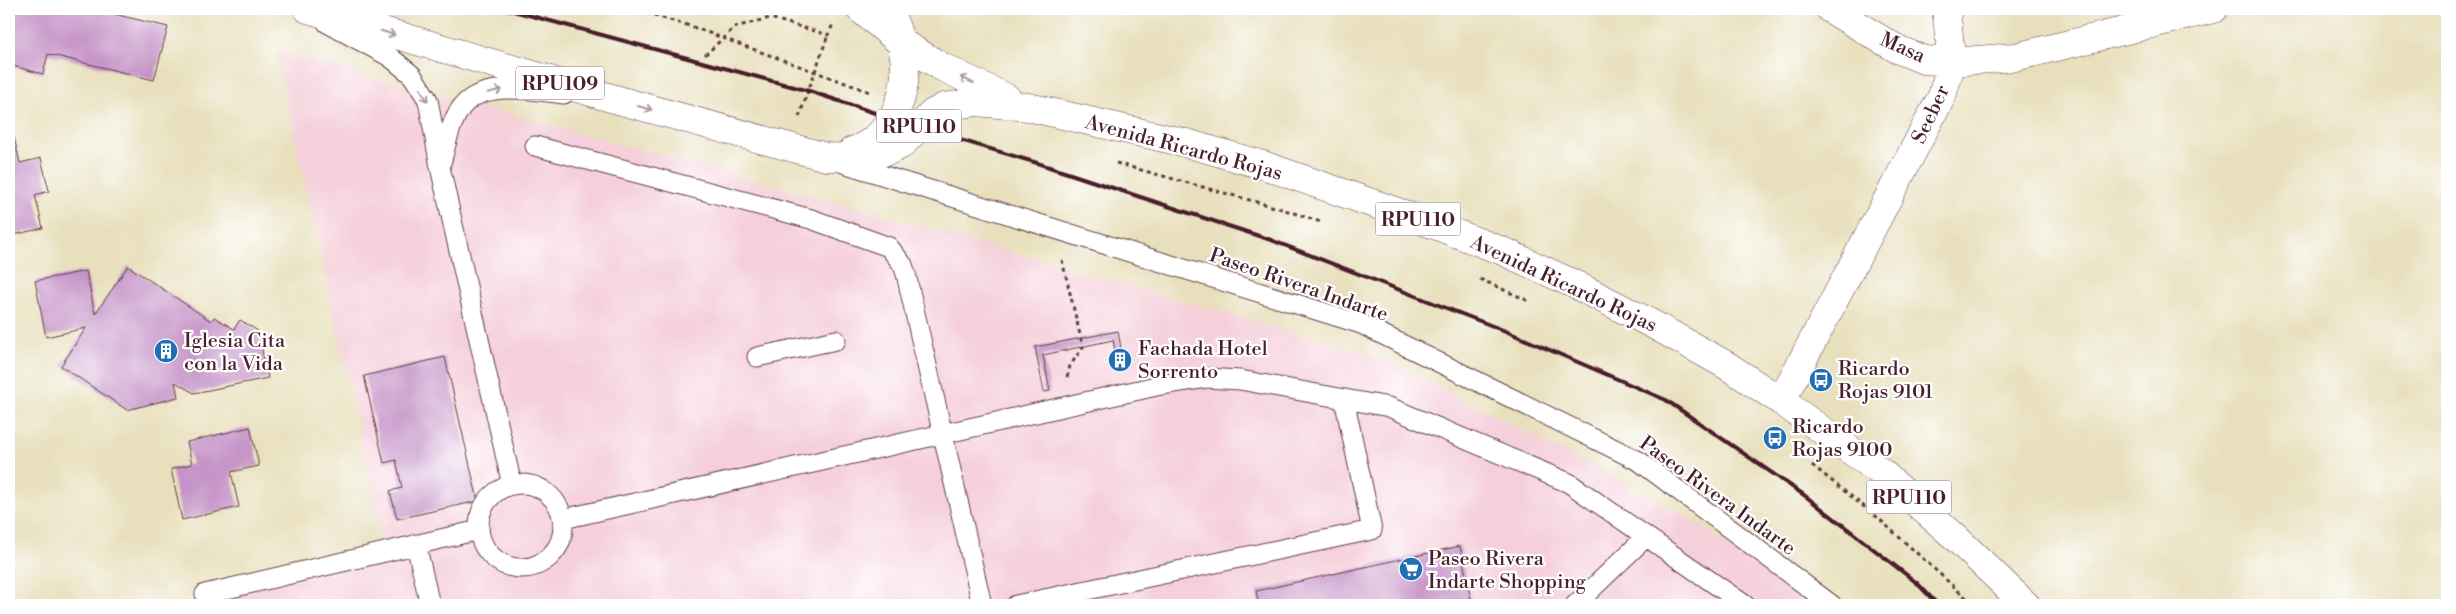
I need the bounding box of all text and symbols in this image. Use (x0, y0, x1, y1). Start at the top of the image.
street label: Masa (1876, 27, 1930, 70)
one-way arrow (379, 28, 395, 38)
road number: RPU109 (516, 66, 604, 100)
one-way arrow (960, 75, 975, 85)
street label: Seeber (1907, 81, 1956, 148)
one-way arrow (486, 85, 502, 95)
one-way arrow (420, 88, 430, 102)
one-way arrow (636, 103, 652, 113)
road number: RPU110 (876, 110, 962, 142)
street label: Avenida Ricardo Rojas (1081, 110, 1285, 187)
road number: RPU110 (1376, 202, 1460, 235)
street label: Avenida Ricardo Rojas (1465, 230, 1661, 339)
street label: Paseo Rivera Indarte (1206, 243, 1391, 328)
place label: Iglesia Cita con la Vida (184, 329, 286, 377)
place label: Fachada Hotel Sorrento (1138, 337, 1268, 385)
building icon: Iglesia Cita con la Vida (153, 338, 179, 364)
building icon: Fachada Hotel Sorrento (1107, 347, 1133, 373)
place label: Ricardo Rojas 9101 (1838, 357, 1934, 405)
bus stop icon: Ricardo Rojas 9101 (1808, 367, 1834, 393)
place label: Ricardo Rojas 9100 (1792, 415, 1892, 463)
bus stop icon: Ricardo Rojas 9100 (1762, 425, 1788, 451)
street label: Paseo Rivera Indarte (1634, 431, 1800, 561)
road number: RPU110 (1866, 481, 1952, 514)
place label: Paseo Rivera Indarte Shopping (1428, 547, 1587, 595)
supermarket icon: Paseo Rivera Indarte Shopping (1398, 556, 1424, 582)

